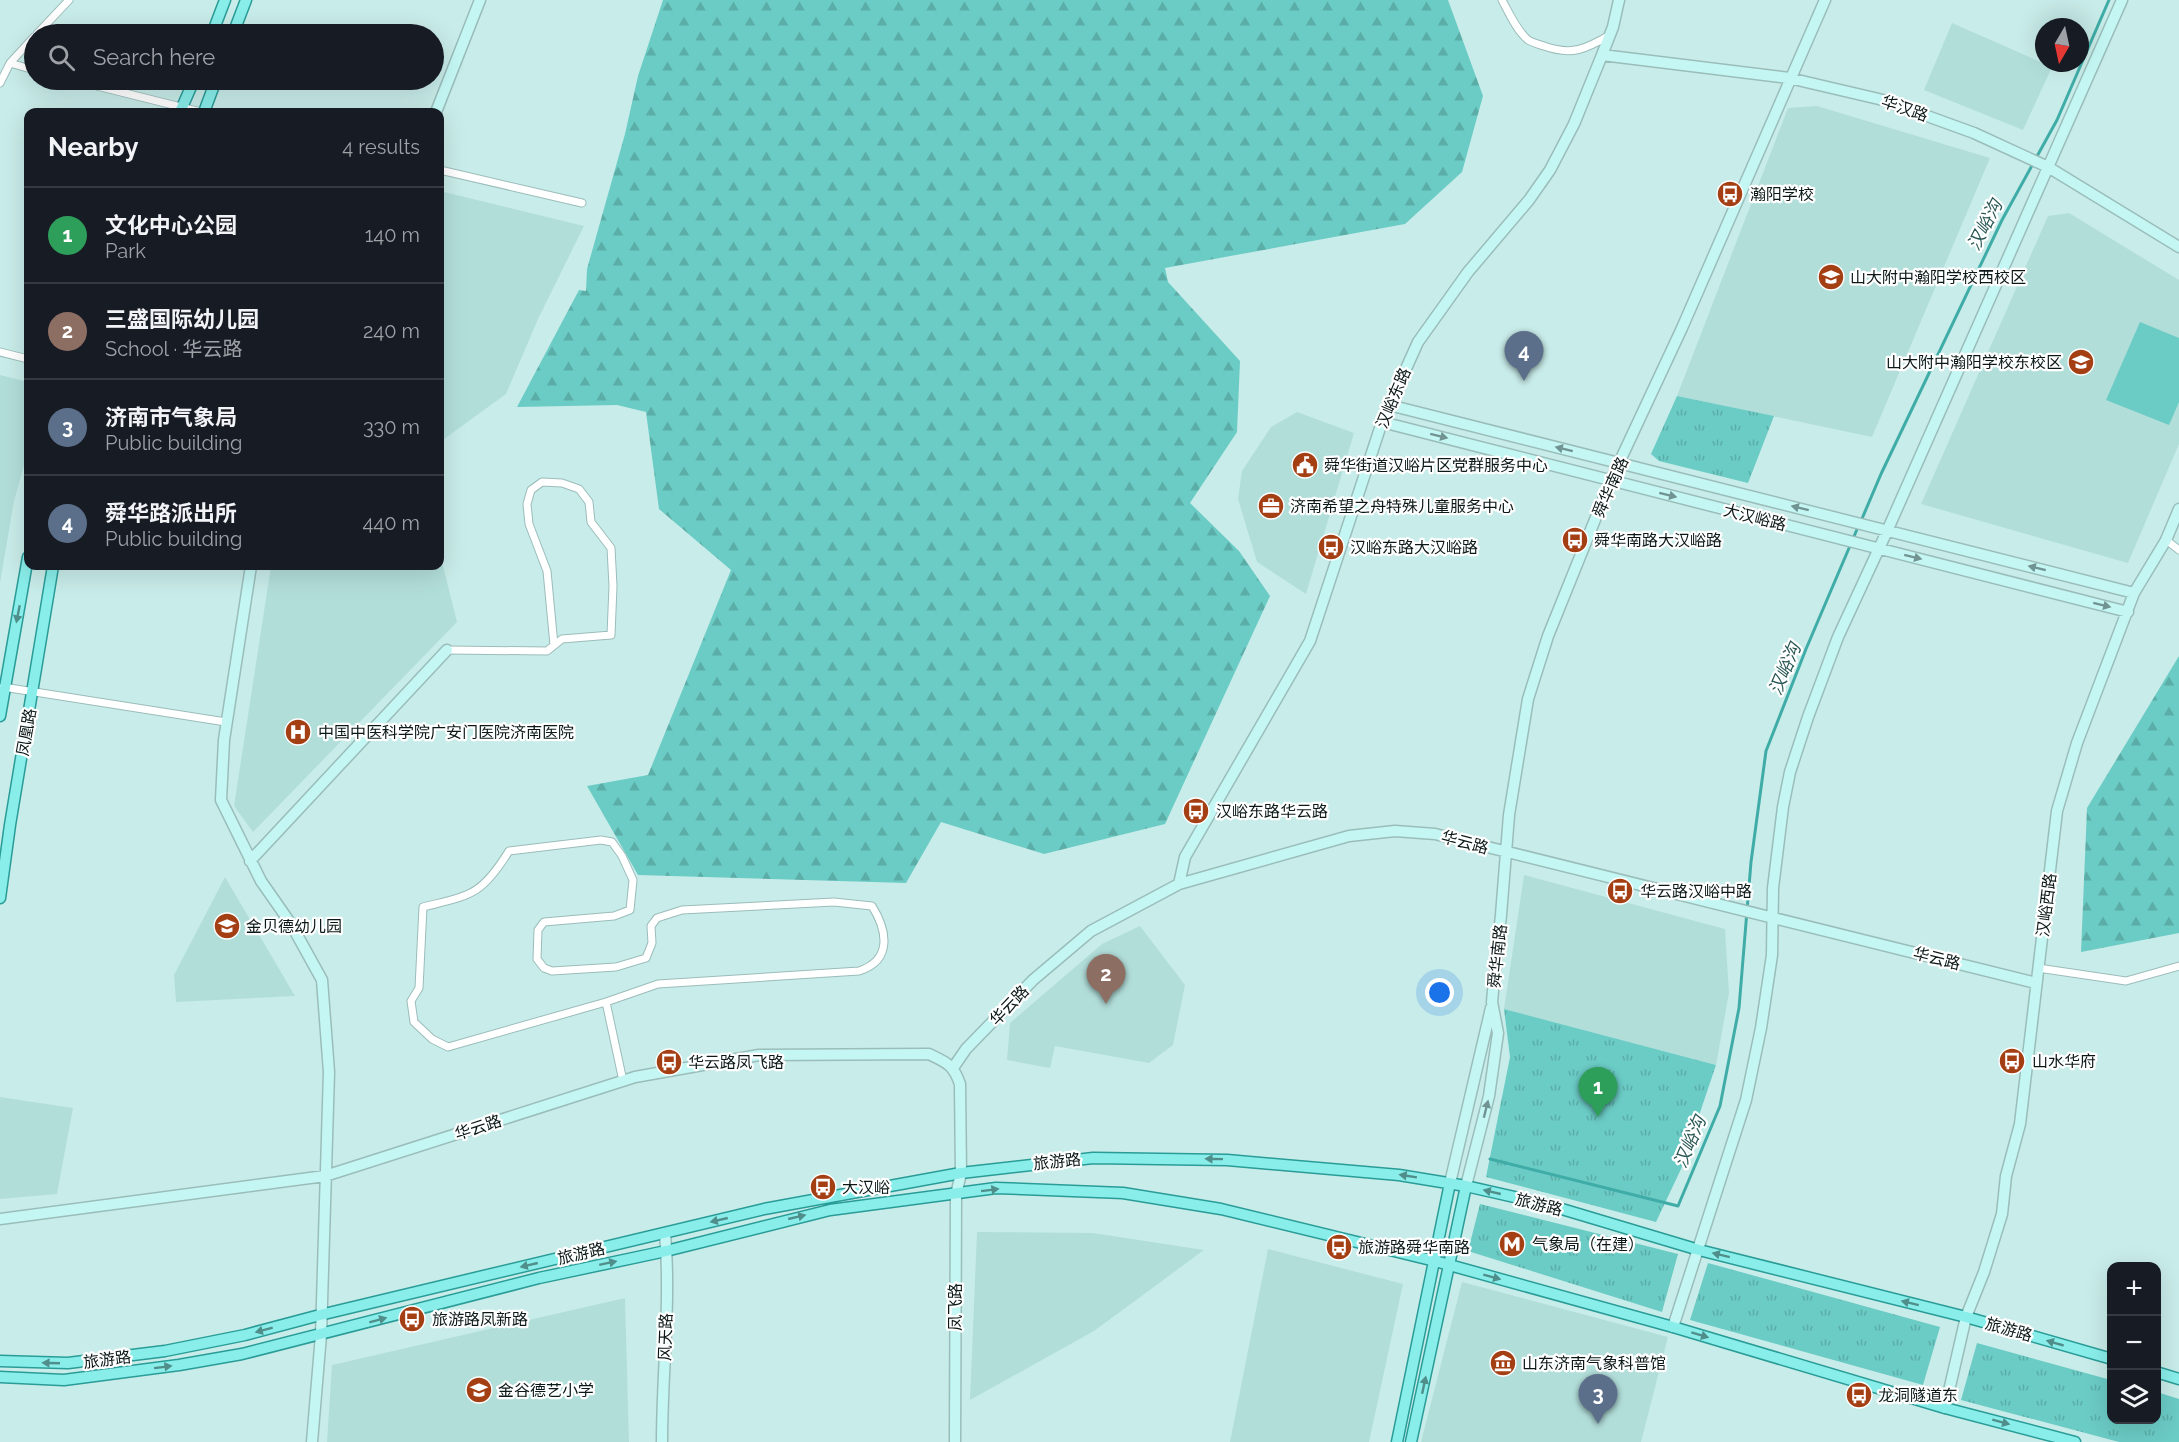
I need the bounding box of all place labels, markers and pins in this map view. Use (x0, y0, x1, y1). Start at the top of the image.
bus stop icon: 瀚阳学校 (1715, 179, 1745, 209)
place label: 瀚阳学校 (1750, 185, 1814, 204)
school or university icon: 山大附中瀚阳学校西校区 (1816, 262, 1846, 292)
place label: 山大附中瀚阳学校西校区 (1850, 268, 2026, 287)
pin: 4 (1504, 332, 1544, 381)
school or university icon: 山大附中瀚阳学校东校区 (2066, 347, 2096, 377)
place label: 山大附中瀚阳学校东校区 (1886, 353, 2062, 372)
public building icon: 舜华街道汉峪片区党群服务中心 (1290, 450, 1320, 480)
place label: 舜华街道汉峪片区党群服务中心 (1324, 456, 1548, 475)
office icon: 济南希望之舟特殊儿童服务中心 (1256, 491, 1286, 521)
place label: 济南希望之舟特殊儿童服务中心 (1290, 497, 1514, 516)
bus stop icon: 舜华南路大汉峪路 (1560, 525, 1590, 555)
place label: 舜华南路大汉峪路 (1594, 531, 1722, 550)
bus stop icon: 汉峪东路大汉峪路 (1316, 532, 1346, 562)
place label: 汉峪东路大汉峪路 (1350, 538, 1478, 557)
hospital icon: 中国中医科学院广安门医院济南医院 (283, 717, 313, 747)
place label: 中国中医科学院广安门医院济南医院 (318, 723, 574, 742)
bus stop icon: 汉峪东路华云路 (1181, 796, 1211, 826)
place label: 汉峪东路华云路 (1216, 802, 1328, 821)
bus stop icon: 华云路汉峪中路 (1605, 876, 1635, 906)
place label: 华云路汉峪中路 (1640, 882, 1752, 901)
school or university icon: 金贝德幼儿园 (212, 911, 242, 941)
place label: 金贝德幼儿园 (246, 917, 342, 936)
pin: 2 (1086, 954, 1126, 1004)
bus stop icon: 山水华府 (1997, 1046, 2027, 1076)
bus stop icon: 华云路凤飞路 (654, 1047, 684, 1077)
place label: 山水华府 (2032, 1052, 2096, 1071)
place label: 华云路凤飞路 (688, 1053, 784, 1072)
pin: 1 (1578, 1068, 1618, 1117)
bus stop icon: 大汉峪 (808, 1172, 838, 1202)
place label: 大汉峪 (842, 1178, 890, 1197)
metro station icon: 气象局（在建） (1497, 1229, 1527, 1259)
bus stop icon: 旅游路舜华南路 (1324, 1232, 1354, 1262)
place label: 气象局（在建） (1532, 1235, 1644, 1254)
place label: 旅游路舜华南路 (1358, 1238, 1470, 1257)
bus stop icon: 旅游路凤新路 (397, 1304, 427, 1334)
place label: 旅游路凤新路 (432, 1310, 528, 1329)
museum icon: 山东济南气象科普馆 (1488, 1348, 1518, 1378)
place label: 山东济南气象科普馆 (1522, 1354, 1666, 1373)
pin: 3 (1578, 1374, 1618, 1424)
school or university icon: 金谷德艺小学 (464, 1375, 494, 1405)
bus stop icon: 龙洞隧道东 (1844, 1380, 1874, 1410)
place label: 金谷德艺小学 (498, 1381, 594, 1400)
place label: 龙洞隧道东 (1878, 1386, 1958, 1405)

